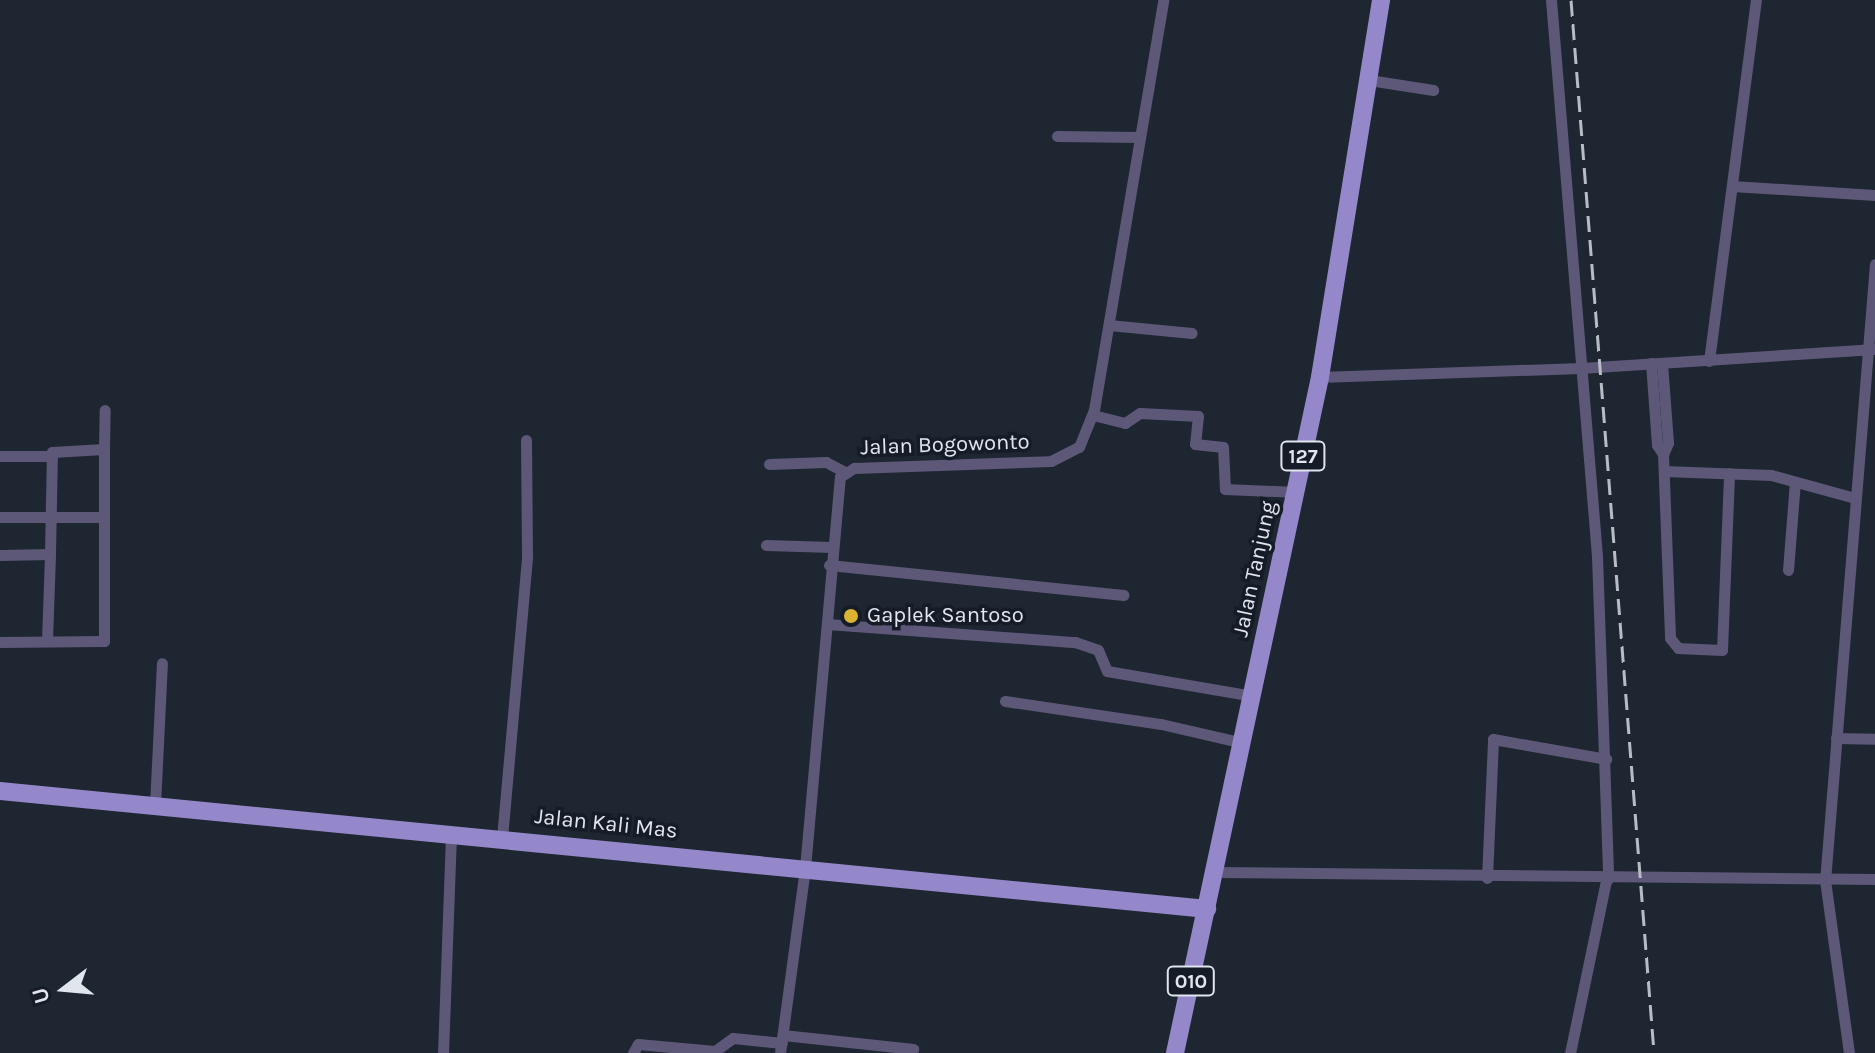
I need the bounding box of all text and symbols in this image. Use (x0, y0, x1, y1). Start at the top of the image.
street label: Jalan Bogowonto (860, 429, 1030, 461)
road number: 127 (1279, 440, 1327, 472)
street label: Jalan Tanjung (1228, 499, 1282, 639)
place label: Gaplek Santoso (867, 603, 1024, 629)
marker: Gaplek Santoso (842, 607, 860, 625)
street label: Jalan Kali Mas (533, 803, 679, 845)
north arrow (24, 949, 104, 1029)
road number: 010 (1165, 965, 1217, 997)
text: U (26, 985, 56, 1006)

